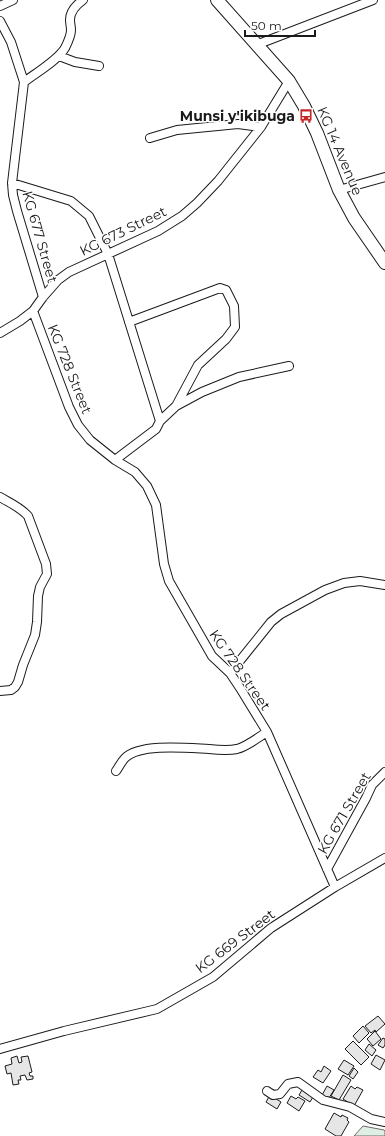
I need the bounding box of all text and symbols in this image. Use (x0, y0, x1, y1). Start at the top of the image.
scale bar (245, 12, 315, 38)
text: 50 m (251, 18, 282, 33)
street label: KG 14 Avenue (313, 104, 367, 198)
place label: Munsi y'ikibuga (180, 107, 295, 125)
bus stop icon: Munsi y'ikibuga (298, 108, 314, 124)
street label: KG 677 Street (18, 189, 62, 285)
street label: KG 673 Street (77, 202, 170, 260)
street label: KG 728 Street (44, 322, 96, 417)
street label: KG 728 Street (205, 626, 275, 714)
street label: KG 671 Street (313, 769, 375, 857)
street label: KG 669 Street (191, 905, 279, 977)

